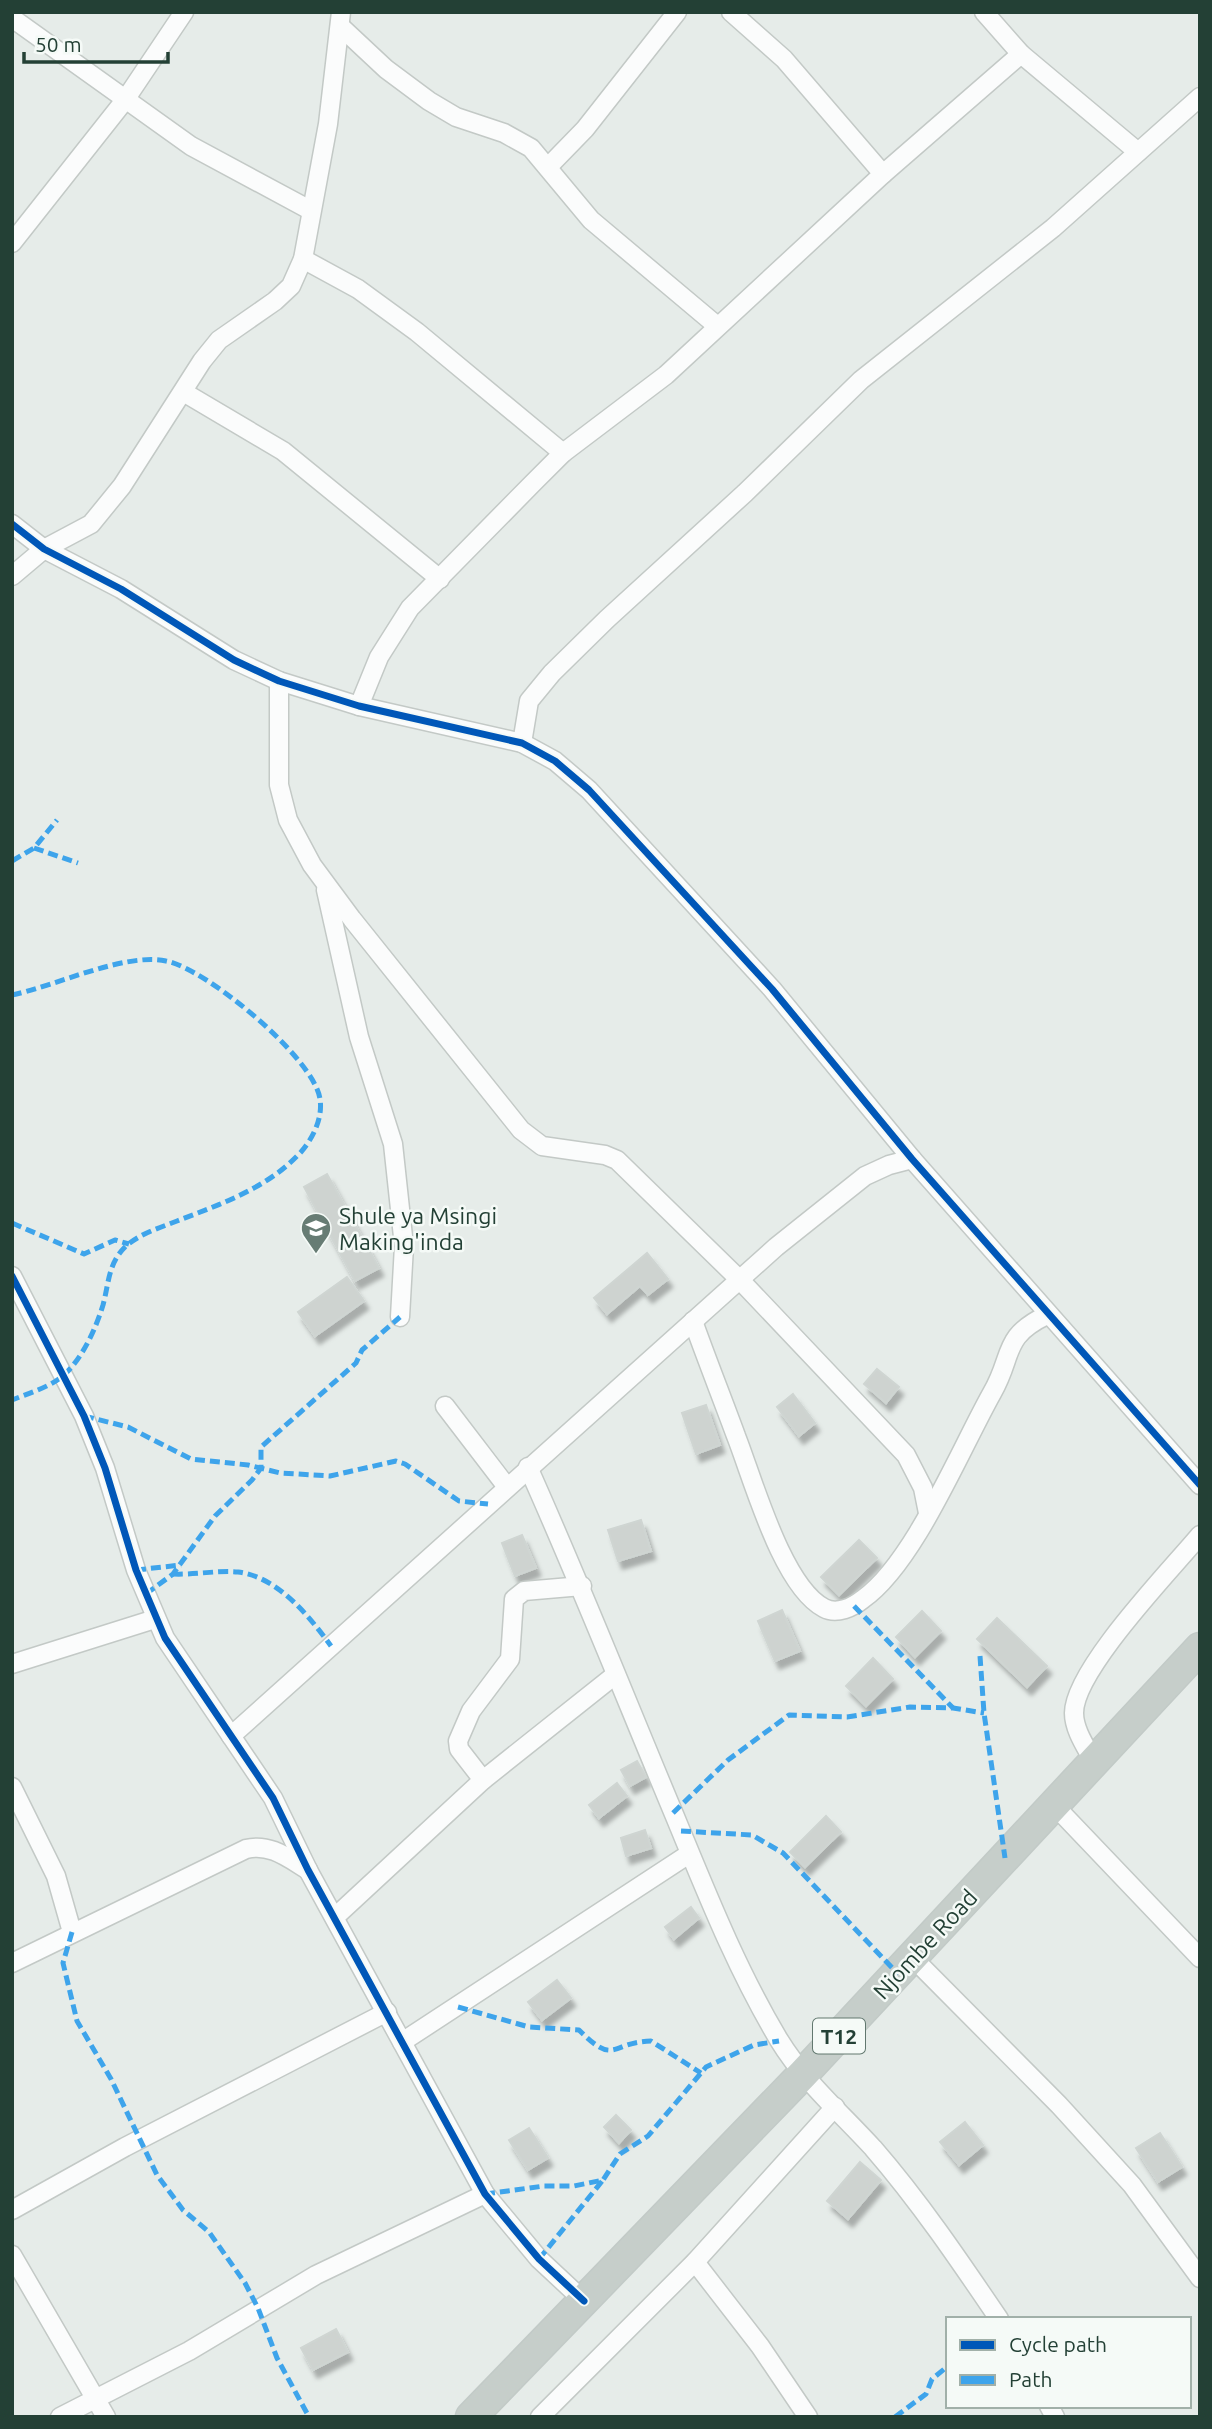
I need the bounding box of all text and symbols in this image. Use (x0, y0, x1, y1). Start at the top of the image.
scale bar (24, 21, 168, 65)
text: 50 m (35, 32, 82, 56)
place label: Shule ya Msingi Making'inda (339, 1203, 497, 1254)
school or university icon: Shule ya Msingi Making'inda (299, 1211, 333, 1255)
street label: Njombe Road (868, 1884, 982, 2004)
road number: T12 (813, 2018, 865, 2054)
legend (946, 2317, 1191, 2408)
text: Cycle path (1009, 2332, 1107, 2356)
text: Path (1009, 2367, 1052, 2391)

